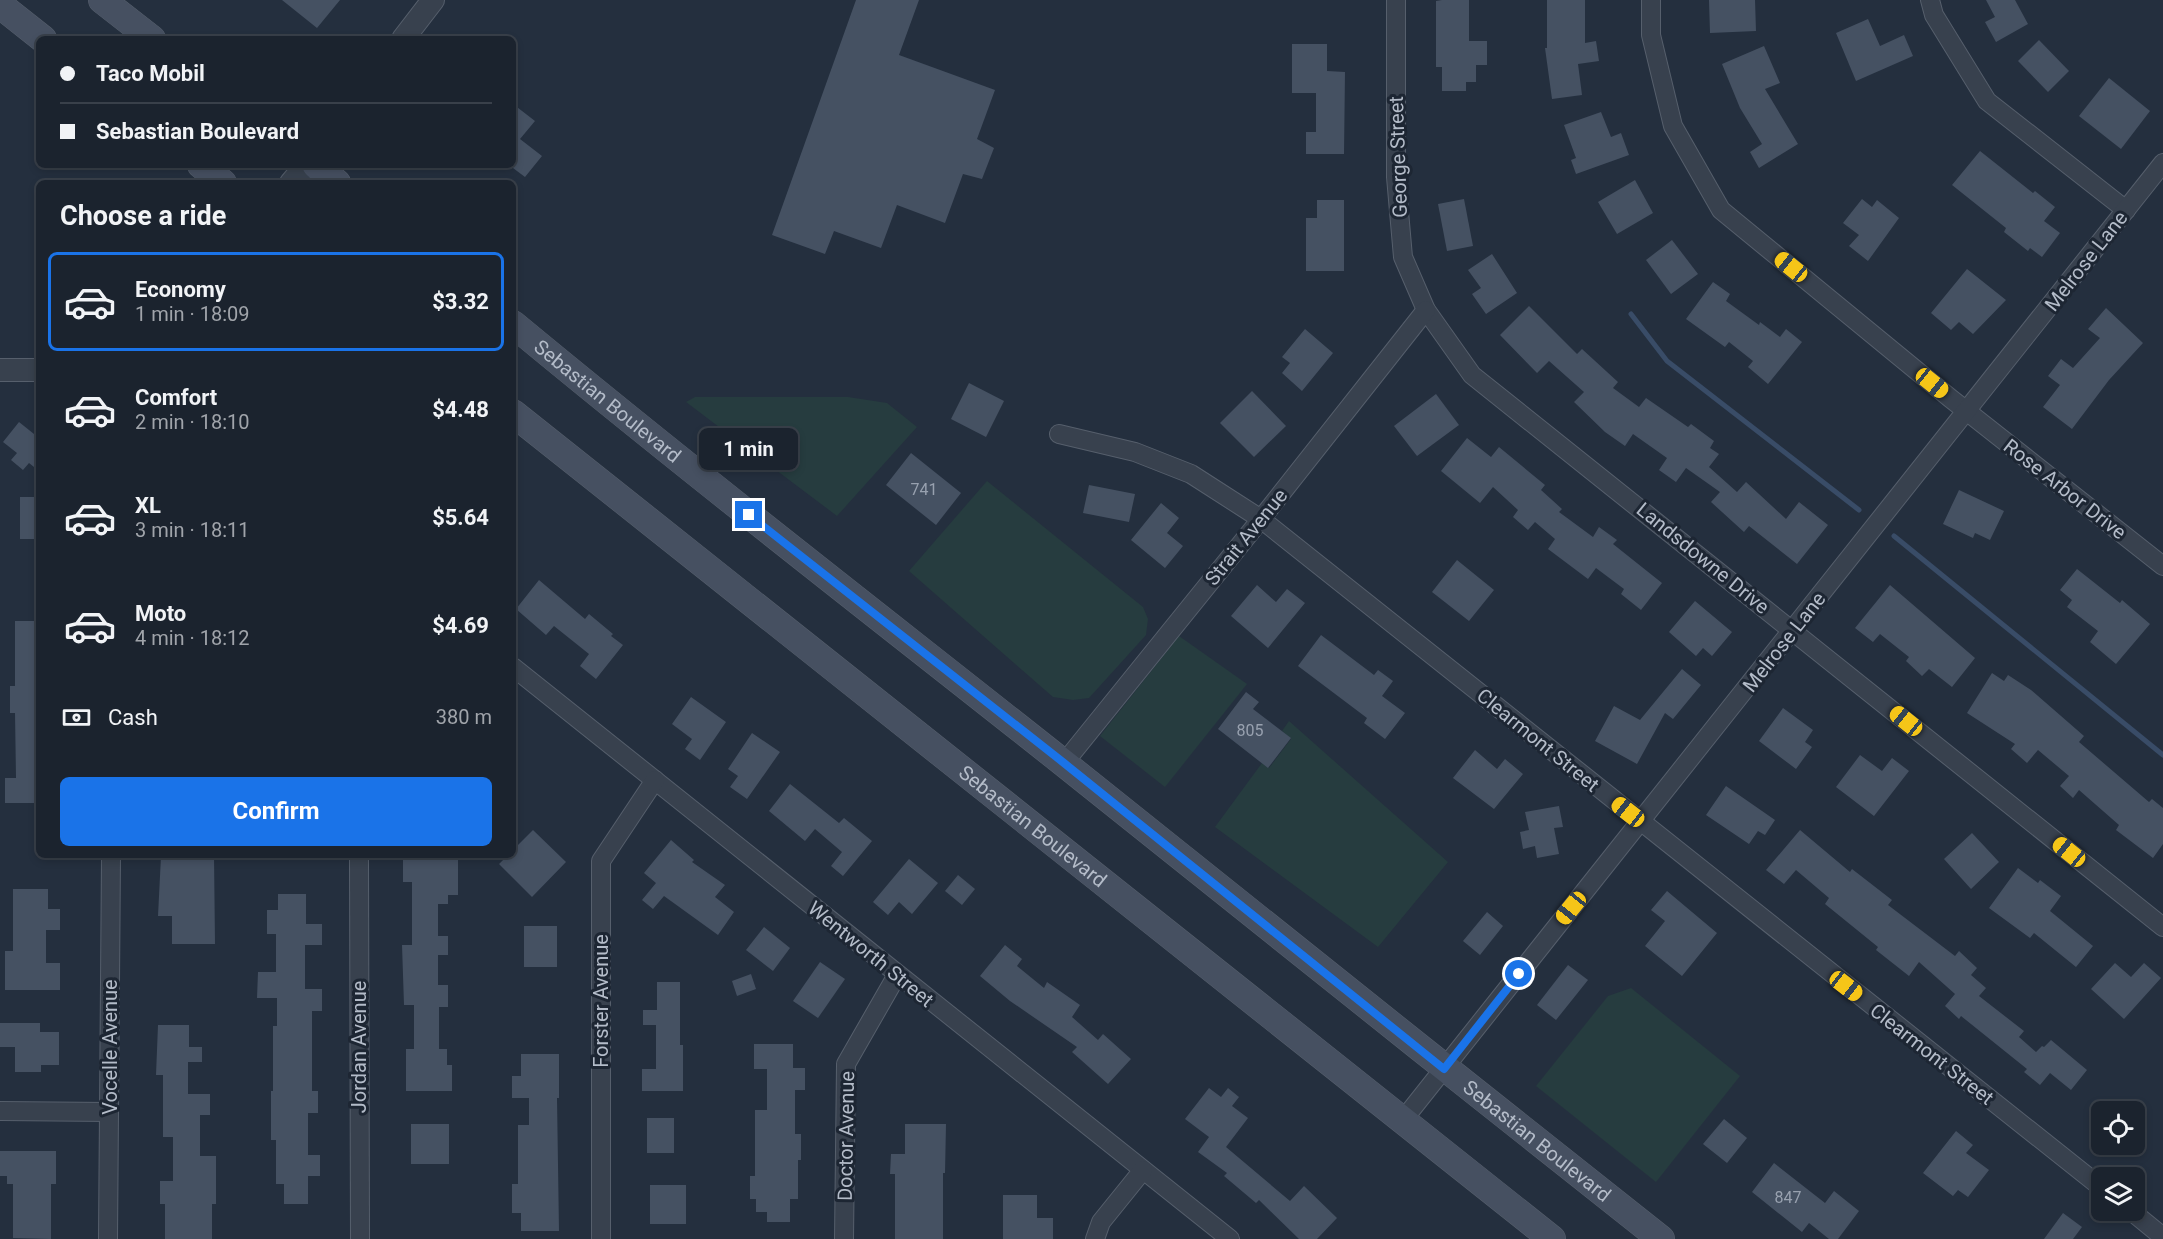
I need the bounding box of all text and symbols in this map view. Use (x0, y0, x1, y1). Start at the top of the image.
text: Taco Mobil (96, 61, 205, 86)
street label: George Street (1384, 96, 1412, 218)
text: Sebastian Boulevard (96, 119, 299, 144)
text: Choose a ride (60, 200, 226, 232)
street label: Melrose Lane (2040, 206, 2132, 316)
car (1771, 249, 1811, 285)
icon: car (63, 275, 117, 329)
text: Economy (135, 277, 226, 302)
text: $3.32 (432, 289, 489, 314)
text: 1 min · 18:09 (135, 302, 250, 326)
street label: Sebastian Boulevard (529, 335, 686, 468)
car (1912, 365, 1952, 401)
icon: car (63, 383, 117, 437)
text: Comfort (135, 385, 217, 410)
text: $4.48 (432, 397, 489, 422)
text: 2 min · 18:10 (135, 410, 250, 434)
callout: 1 min (700, 428, 798, 470)
street label: Rose Arbor Drive (1999, 434, 2131, 544)
text: 1 min (723, 437, 774, 461)
house number: 741 (911, 480, 937, 499)
street label: Strait Avenue (1200, 484, 1292, 590)
icon: car (63, 491, 117, 545)
text: XL (135, 493, 161, 518)
street label: Landsdowne Drive (1632, 497, 1774, 619)
route end (735, 501, 762, 528)
text: $5.64 (432, 505, 489, 530)
text: 3 min · 18:11 (135, 518, 250, 542)
street label: Melrose Lane (1738, 587, 1830, 697)
icon: car (63, 599, 117, 653)
text: Moto (135, 601, 186, 626)
text: $4.69 (432, 613, 489, 638)
text: 4 min · 18:12 (135, 626, 250, 650)
street label: Clearmont Street (1472, 683, 1604, 797)
icon: cash (60, 701, 93, 734)
car (1886, 703, 1926, 739)
text: Cash (108, 705, 158, 730)
text: 380 m (436, 705, 492, 729)
house number: 805 (1237, 721, 1263, 740)
street label: Sebastian Boulevard (954, 760, 1111, 892)
button: Confirm (60, 777, 492, 846)
car (1608, 794, 1648, 830)
car (2049, 834, 2089, 870)
car (1553, 888, 1589, 928)
street label: Wentworth Street (803, 896, 939, 1012)
street label: Forster Avenue (589, 934, 613, 1068)
route start (1505, 960, 1532, 987)
car (1826, 968, 1866, 1004)
street label: Vocelle Avenue (98, 979, 122, 1115)
street label: Jordan Avenue (347, 981, 371, 1113)
street label: Clearmont Street (1865, 998, 1999, 1110)
street label: Doctor Avenue (833, 1071, 859, 1201)
street label: Sebastian Boulevard (1458, 1075, 1616, 1207)
map controls (2091, 1101, 2145, 1221)
button: locate (2091, 1101, 2145, 1155)
button: layers (2091, 1167, 2145, 1221)
house number: 847 (1775, 1188, 1801, 1207)

